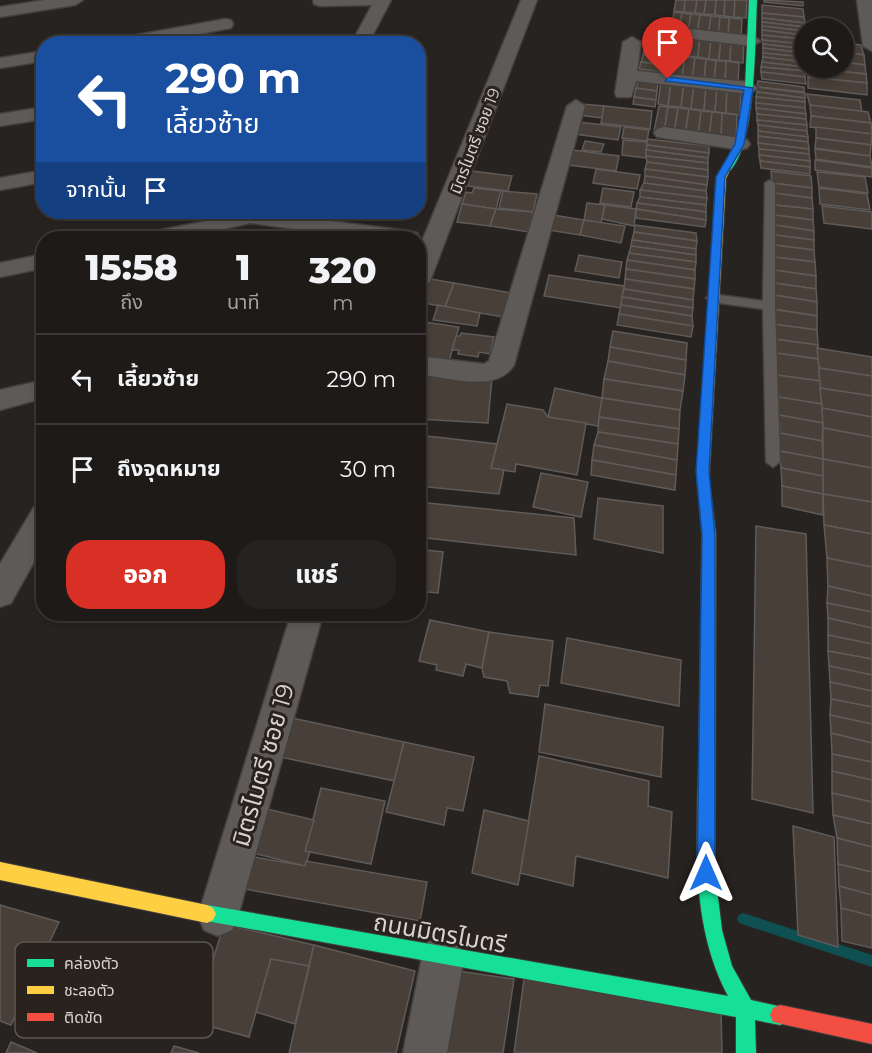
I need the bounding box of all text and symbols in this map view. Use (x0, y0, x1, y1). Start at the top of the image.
pin (642, 17, 693, 79)
map controls (794, 18, 854, 78)
button: search (794, 18, 854, 78)
icon: arrive (651, 26, 684, 59)
text: 290 m (165, 52, 301, 104)
icon: left (66, 60, 144, 138)
street label: มิตรไมตรี ซอย 19 (446, 85, 504, 197)
text: เลี้ยวซ้าย (165, 107, 259, 140)
icon: arrive (139, 174, 172, 207)
text: จากนั้น (66, 176, 127, 203)
text: 15:58 (85, 245, 178, 289)
text: 1 (236, 245, 251, 289)
text: 320 (309, 248, 377, 292)
text: ถึง (120, 290, 143, 314)
text: นาที (227, 290, 260, 314)
text: m (332, 291, 353, 315)
icon: left (66, 363, 99, 396)
text: เลี้ยวซ้าย (117, 365, 199, 392)
text: 290 m (326, 366, 396, 393)
icon: arrive (66, 453, 99, 486)
text: ถึงจุดหมาย (117, 455, 221, 482)
text: 30 m (340, 456, 396, 483)
button: ออก (66, 540, 225, 609)
button: แชร์ (237, 540, 396, 609)
street label: มิตรไมตรี ซอย 19 (226, 680, 300, 850)
position arrow (674, 841, 738, 905)
street label: ถนนมิตรไมตรี (371, 907, 509, 959)
legend (15, 942, 213, 1038)
text: คล่องตัว (64, 954, 119, 973)
text: ชะลอตัว (64, 981, 115, 1000)
text: ติดขัด (64, 1008, 103, 1027)

